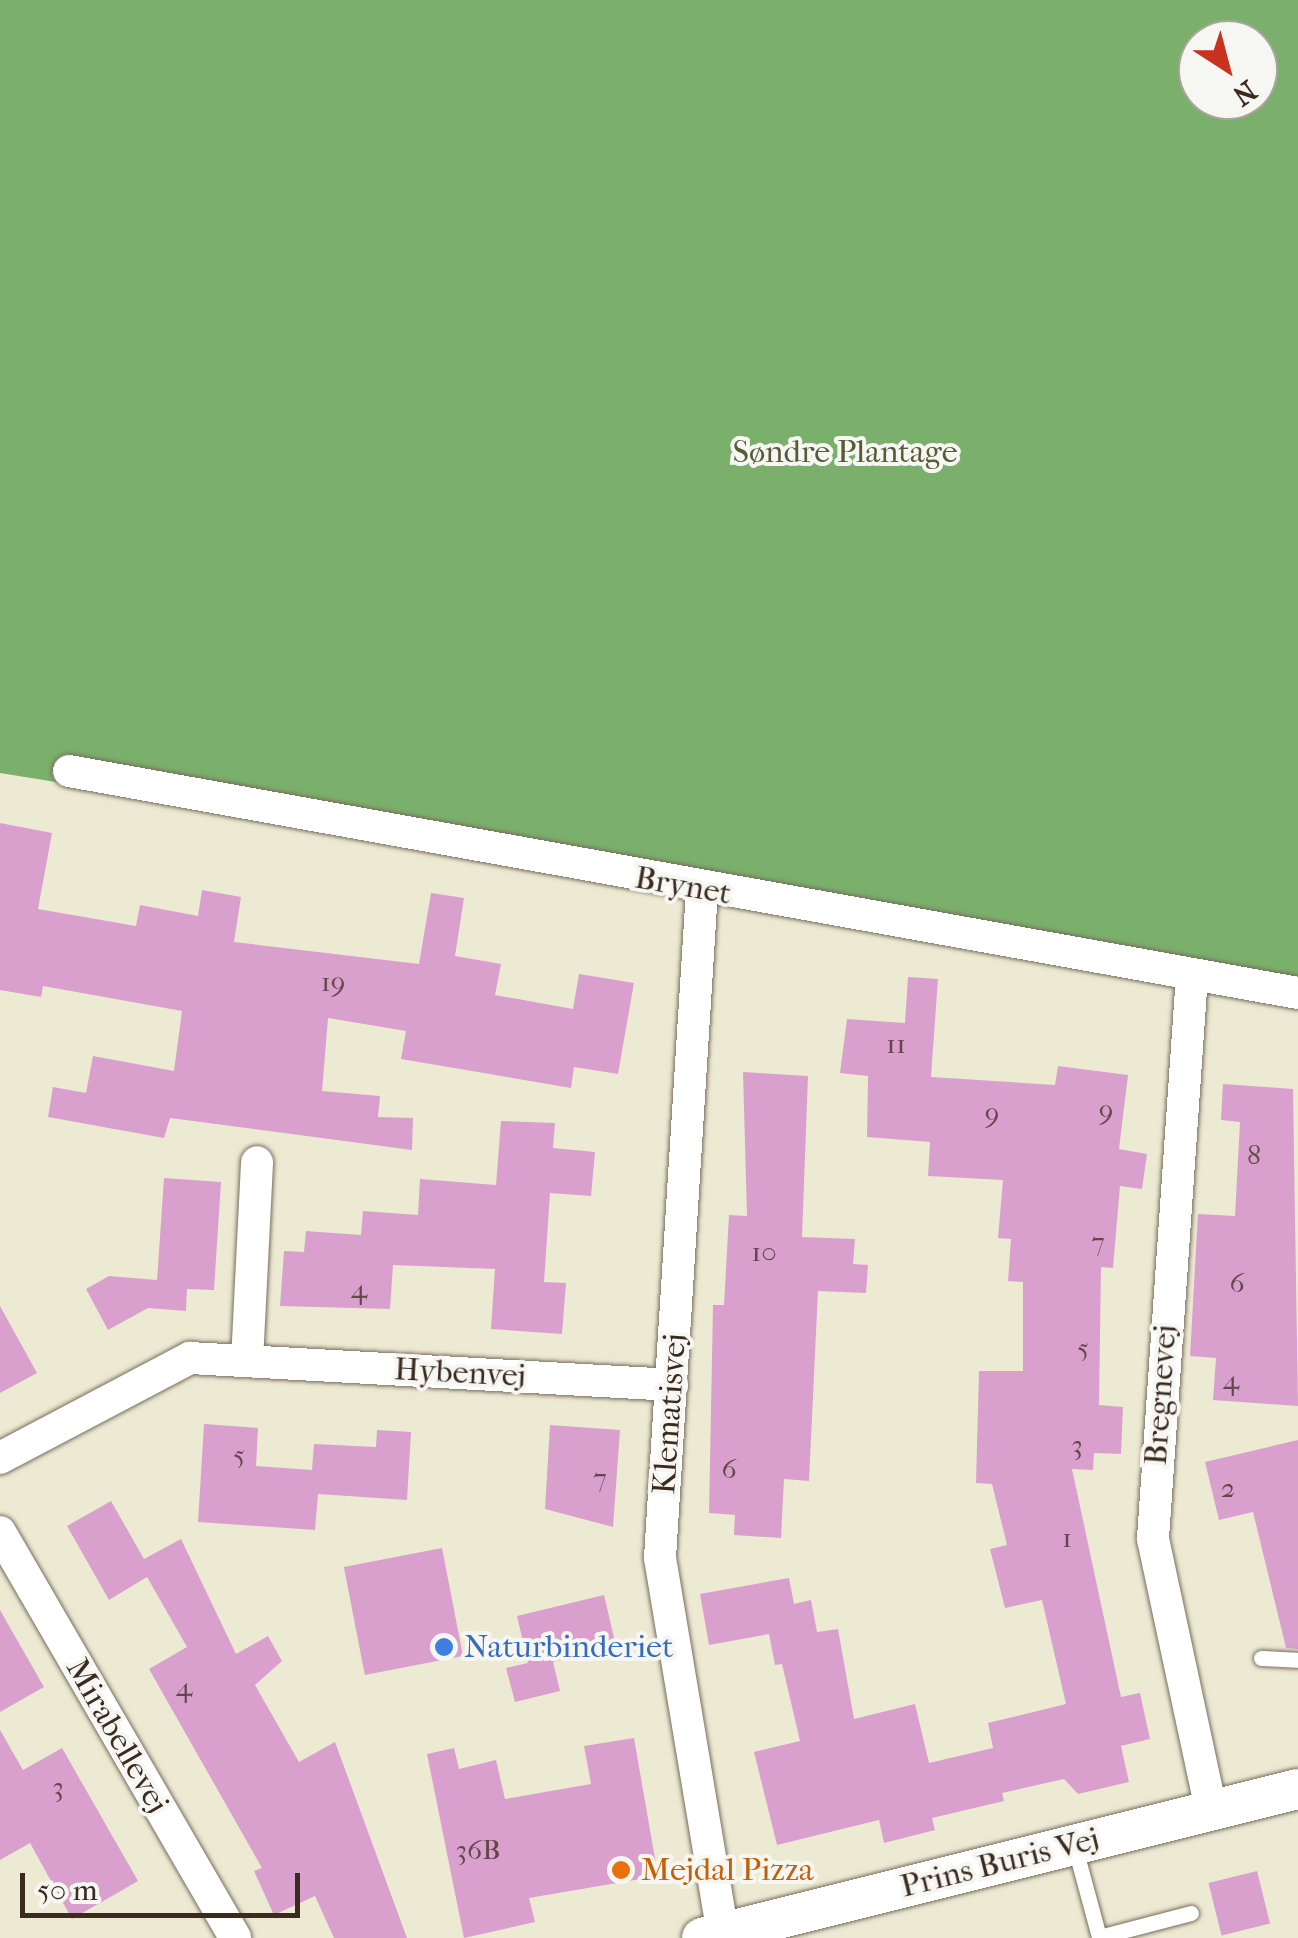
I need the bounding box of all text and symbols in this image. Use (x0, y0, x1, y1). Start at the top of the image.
north arrow (1178, 20, 1278, 120)
text: N (1226, 73, 1263, 113)
park label: Søndre Plantage (733, 433, 957, 471)
street label: Brynet (632, 859, 734, 913)
house number: 19 (321, 965, 345, 999)
house number: 11 (886, 1027, 906, 1061)
house number: 9 (1099, 1093, 1113, 1127)
house number: 9 (985, 1096, 999, 1130)
house number: 8 (1247, 1138, 1261, 1172)
house number: 7 (1091, 1225, 1105, 1259)
house number: 10 (751, 1235, 777, 1269)
house number: 6 (1229, 1266, 1245, 1300)
house number: 4 (351, 1272, 367, 1306)
street label: Bregnevej (1137, 1324, 1185, 1466)
house number: 5 (1077, 1331, 1089, 1365)
street label: Klematisvej (645, 1332, 695, 1496)
street label: Hybenvej (393, 1350, 527, 1396)
house number: 4 (1223, 1363, 1239, 1397)
house number: 3 (1071, 1428, 1083, 1462)
house number: 5 (233, 1438, 245, 1472)
house number: 6 (721, 1452, 737, 1486)
house number: 7 (593, 1461, 607, 1495)
house number: 2 (1221, 1471, 1235, 1505)
house number: 1 (1062, 1521, 1072, 1555)
place label: Naturbinderiet (464, 1628, 673, 1666)
marker: Naturbinderiet (433, 1636, 455, 1658)
street label: Mirabellevej (57, 1652, 177, 1820)
house number: 4 (176, 1670, 192, 1704)
house number: 3 (52, 1770, 64, 1804)
street label: Prins Buris Vej (897, 1820, 1103, 1906)
house number: 36B (456, 1833, 500, 1867)
place label: Mejdal Pizza (641, 1851, 814, 1889)
scale bar (25, 1853, 305, 1915)
marker: Mejdal Pizza (610, 1859, 632, 1881)
text: 50 m (37, 1873, 98, 1908)

